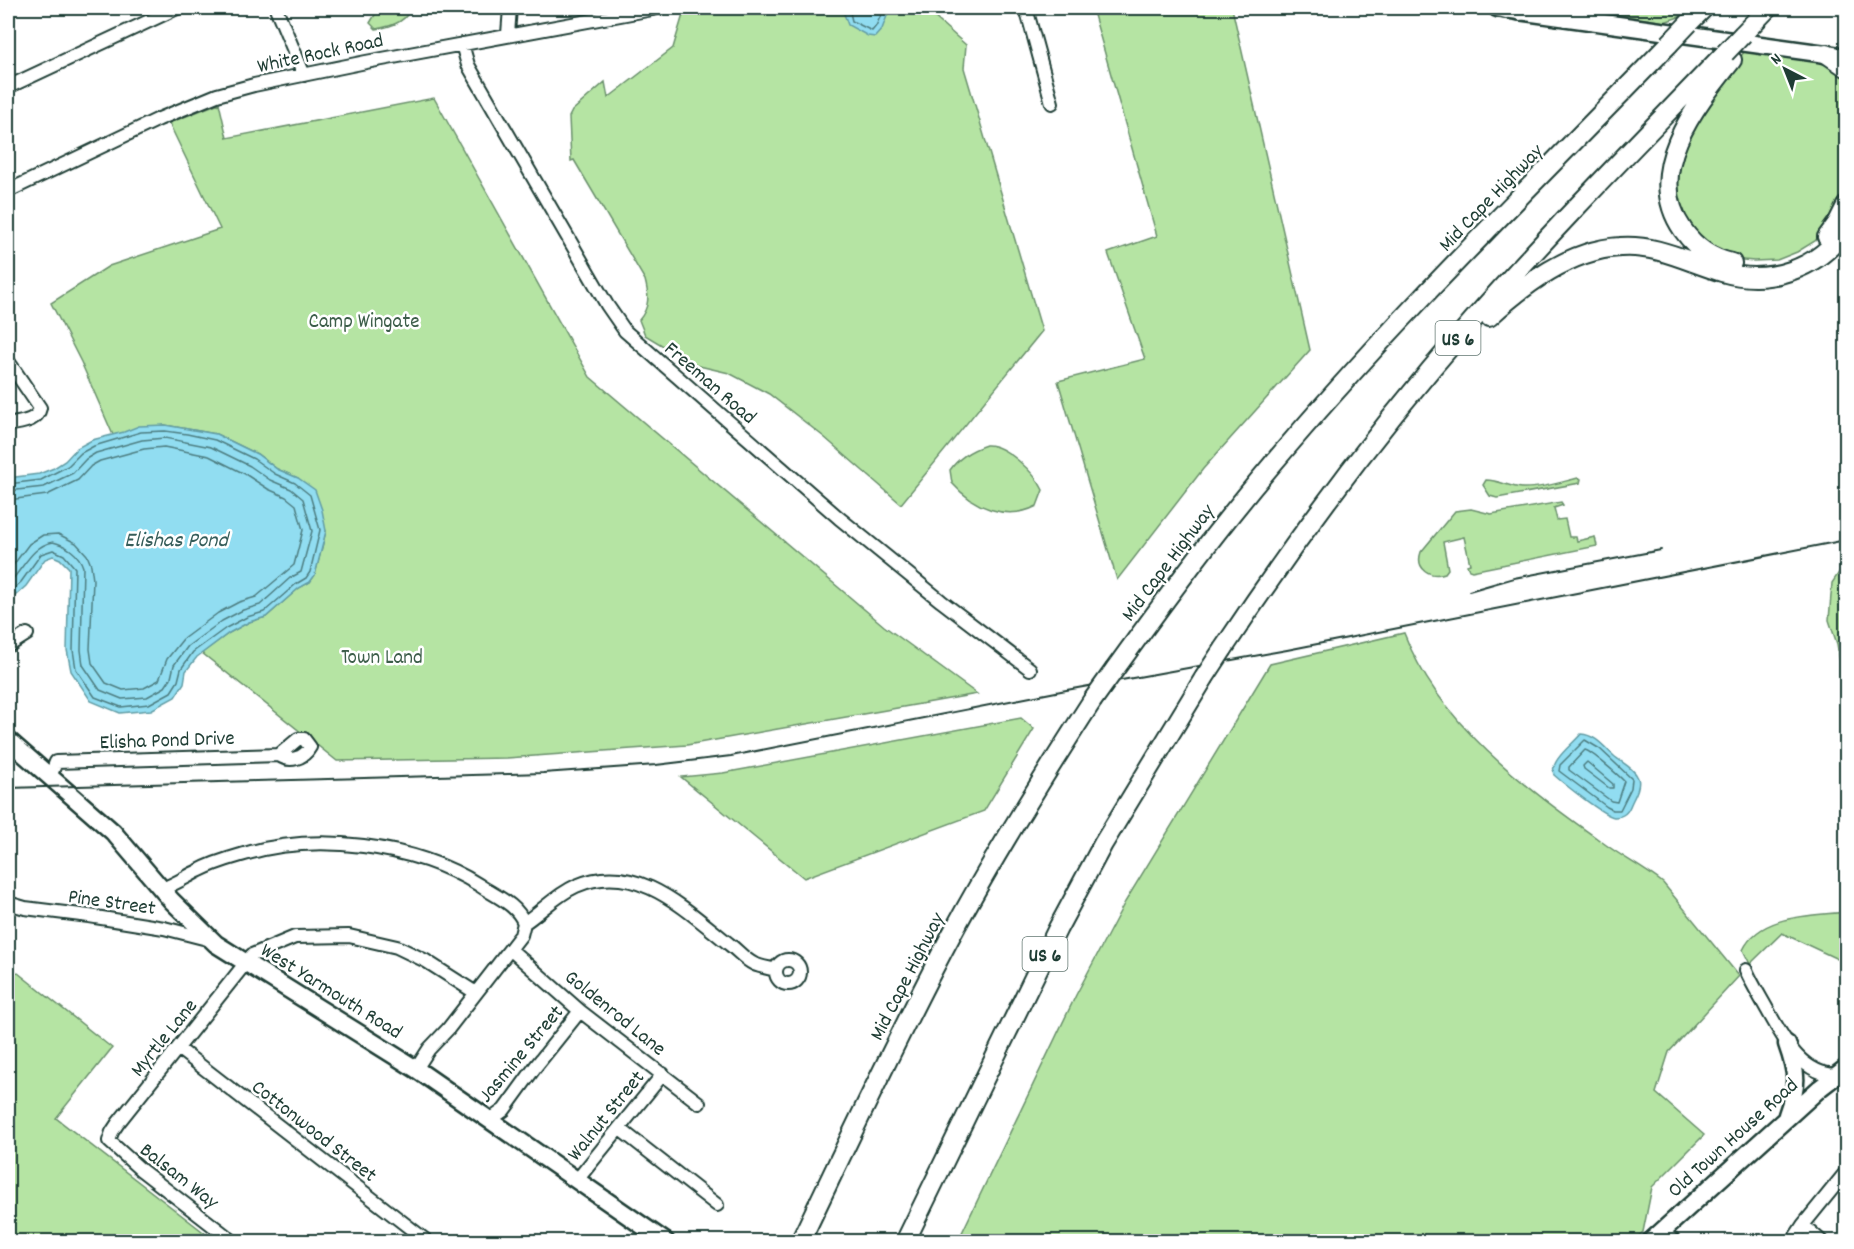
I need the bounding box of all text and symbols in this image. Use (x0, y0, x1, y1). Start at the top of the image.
street label: White Rock Road (255, 27, 386, 83)
north arrow (1755, 39, 1815, 99)
text: N (1766, 48, 1787, 71)
street label: Mid Cape Highway (1433, 138, 1552, 260)
park label: Camp Wingate (309, 308, 419, 338)
road number: US 6 (1436, 321, 1480, 355)
street label: Freeman Road (656, 336, 762, 433)
street label: Mid Cape Highway (1115, 498, 1224, 629)
water label: Elishas Pond (124, 526, 230, 557)
park label: Town Land (341, 644, 423, 674)
street label: Elisha Pond Drive (99, 725, 235, 759)
street label: Pine Street (66, 883, 158, 925)
street label: Mid Cape Highway (864, 908, 954, 1047)
street label: West Yarmouth Road (254, 937, 407, 1048)
road number: US 6 (1022, 937, 1068, 971)
street label: Goldenrod Lane (557, 964, 671, 1065)
street label: Myrtle Lane (124, 993, 206, 1084)
street label: Jasmine Street (472, 999, 572, 1110)
street label: Walnut Street (561, 1065, 654, 1169)
street label: Old Town House Road (1662, 1072, 1806, 1206)
street label: Cottonwood Street (244, 1074, 383, 1191)
street label: Balsam Way (132, 1137, 224, 1218)

